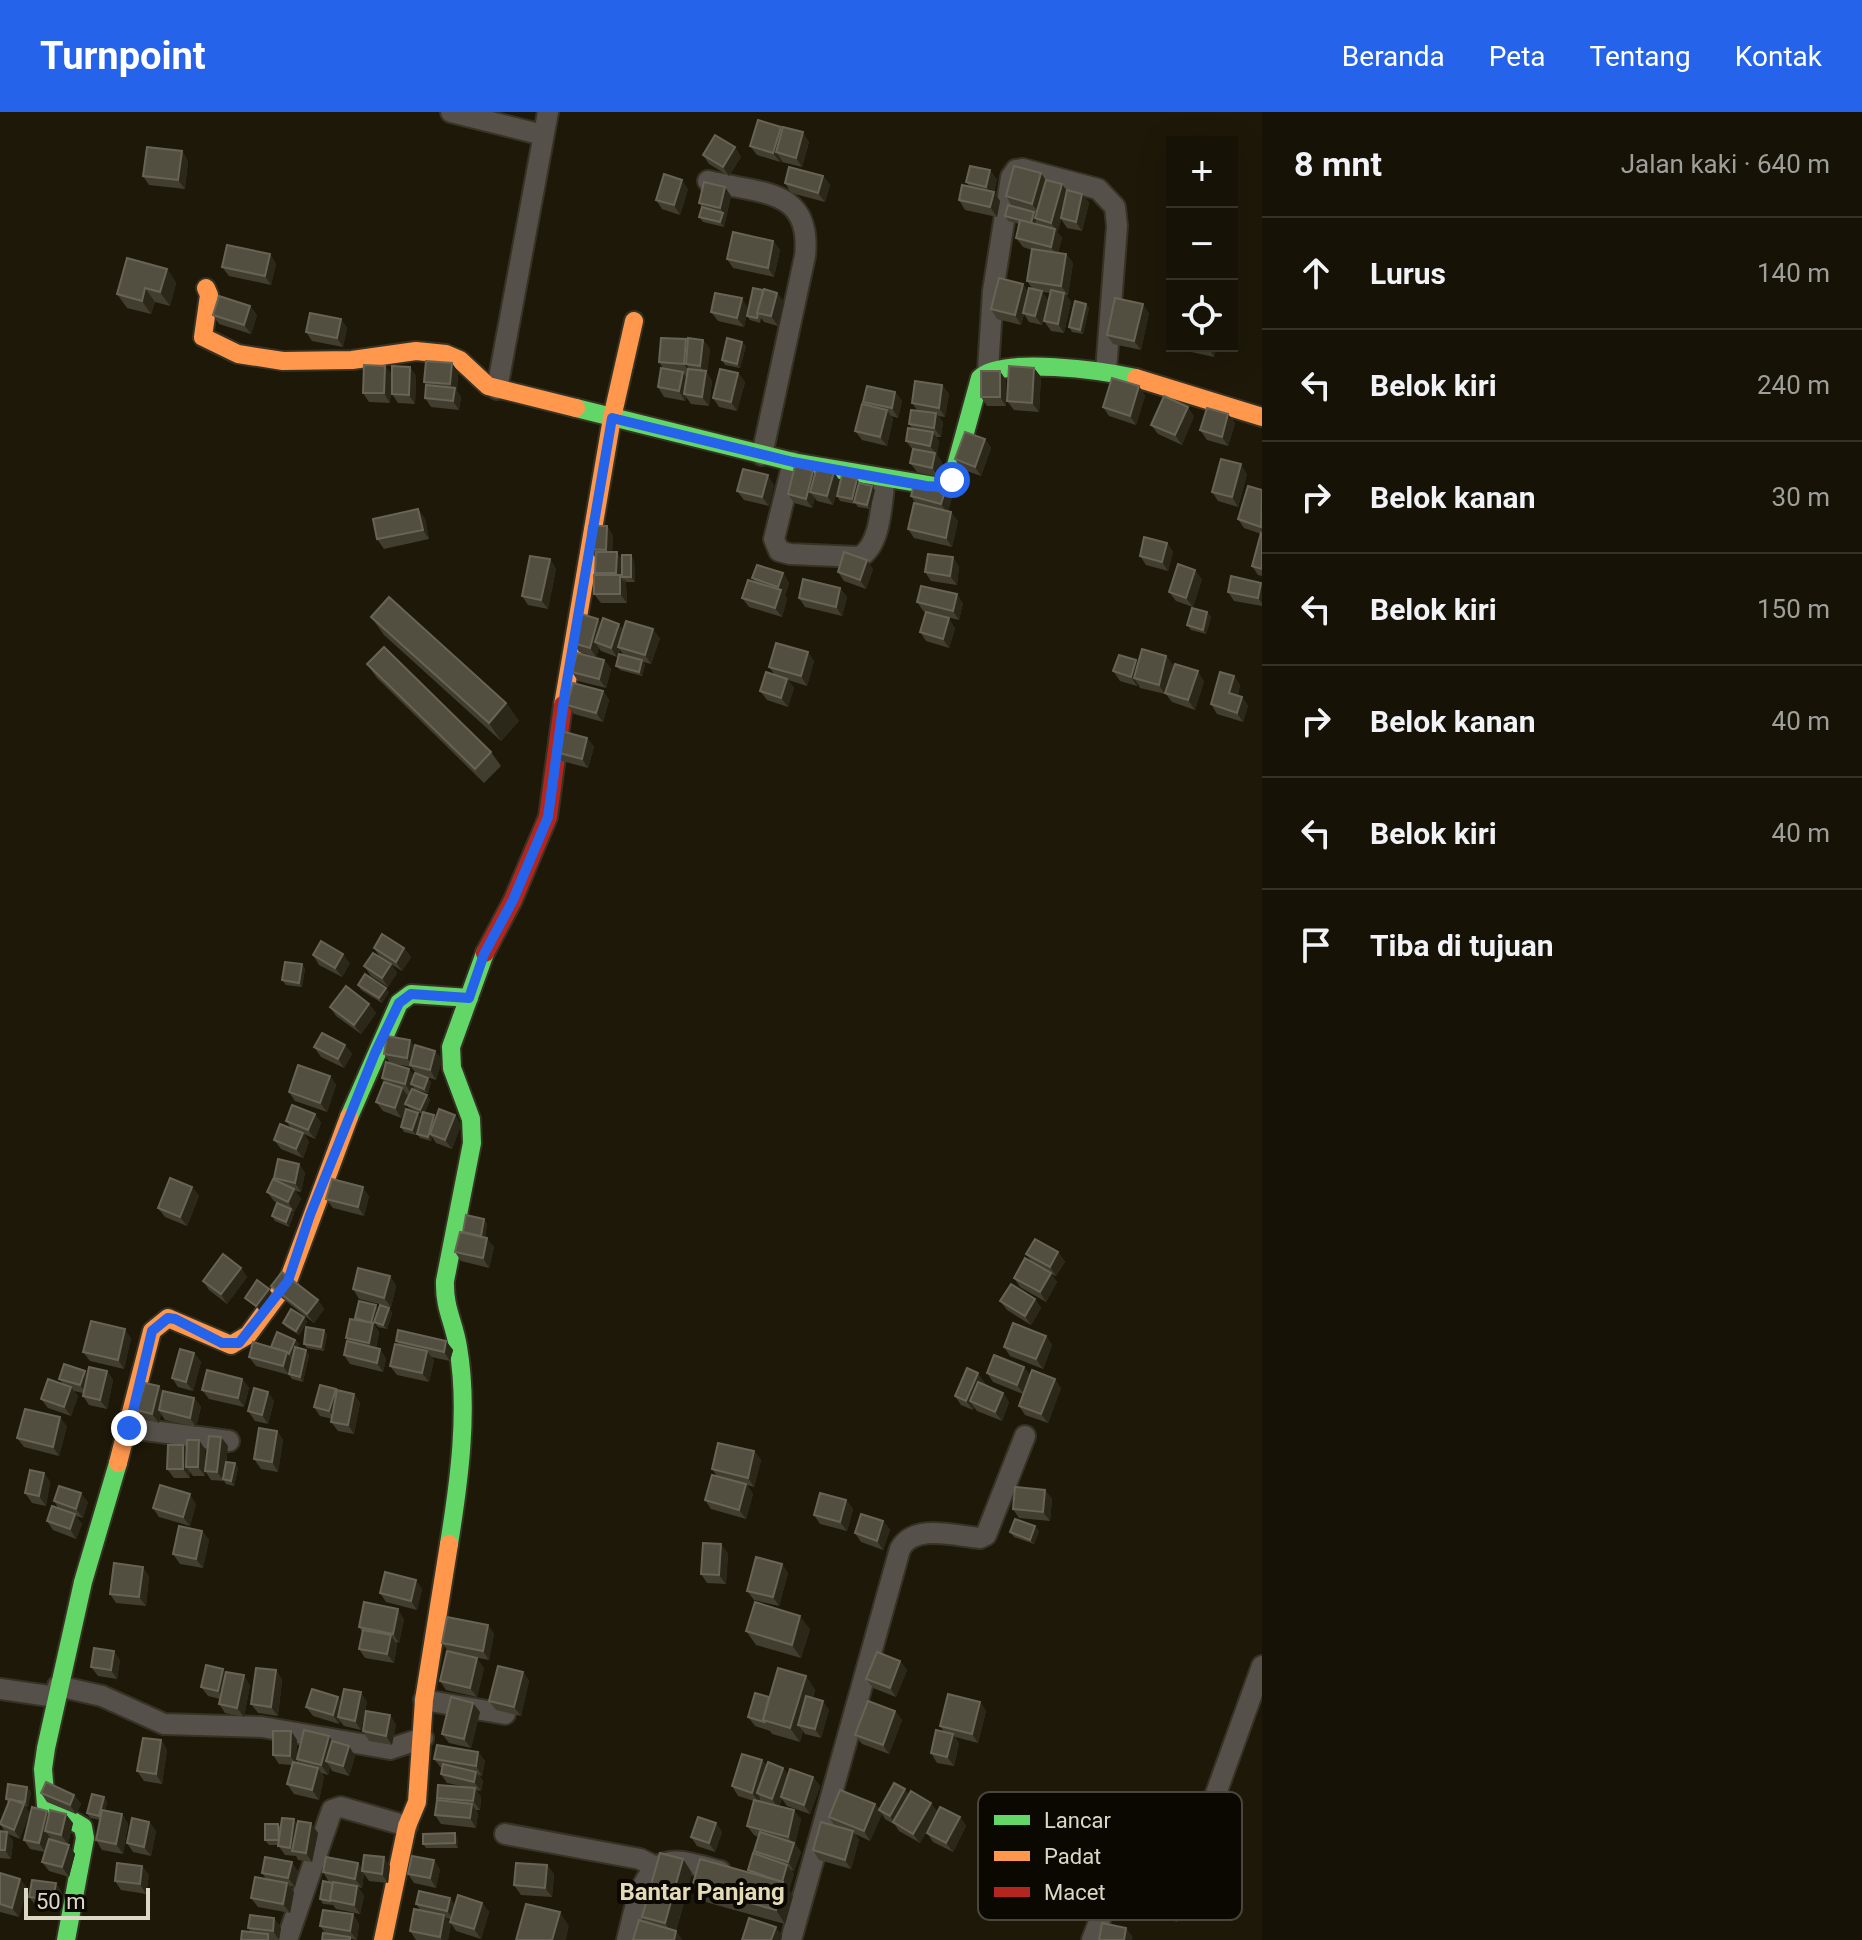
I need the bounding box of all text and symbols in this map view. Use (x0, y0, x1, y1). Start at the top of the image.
text: Turnpoint (40, 34, 206, 78)
text: Beranda (1342, 40, 1445, 73)
text: Peta (1489, 40, 1546, 73)
text: Tentang (1590, 40, 1691, 73)
text: Kontak (1735, 40, 1822, 73)
map controls (1166, 136, 1238, 352)
button: + (1166, 136, 1238, 208)
text: 8 mnt (1294, 144, 1382, 184)
text: Jalan kaki · 640 m (1621, 149, 1830, 179)
button: − (1166, 208, 1238, 280)
icon: ahead (1294, 251, 1338, 295)
text: Lurus (1370, 256, 1446, 291)
text: 140 m (1757, 258, 1830, 288)
button: locate (1166, 280, 1238, 352)
icon: left (1294, 363, 1338, 407)
text: Belok kiri (1370, 368, 1497, 403)
text: 240 m (1757, 370, 1830, 400)
route start (934, 462, 970, 498)
icon: right (1294, 475, 1338, 519)
text: Belok kanan (1370, 480, 1535, 515)
text: 30 m (1772, 482, 1830, 512)
icon: left (1294, 587, 1338, 631)
text: Belok kiri (1370, 592, 1497, 627)
text: 150 m (1757, 594, 1830, 624)
icon: right (1294, 699, 1338, 743)
text: Belok kanan (1370, 704, 1535, 739)
text: 40 m (1772, 706, 1830, 736)
icon: left (1294, 811, 1338, 855)
text: Belok kiri (1370, 816, 1497, 851)
text: 40 m (1772, 818, 1830, 848)
icon: arrive (1294, 923, 1338, 967)
text: Tiba di tujuan (1370, 928, 1554, 963)
route end (111, 1410, 147, 1446)
legend (978, 1792, 1242, 1920)
text: Lancar (1044, 1808, 1111, 1833)
text: Padat (1044, 1844, 1101, 1869)
district label: Bantar Panjang (619, 1878, 785, 1906)
text: Macet (1044, 1880, 1106, 1905)
scale bar (24, 1884, 150, 1920)
text: 50 m (36, 1889, 85, 1914)

